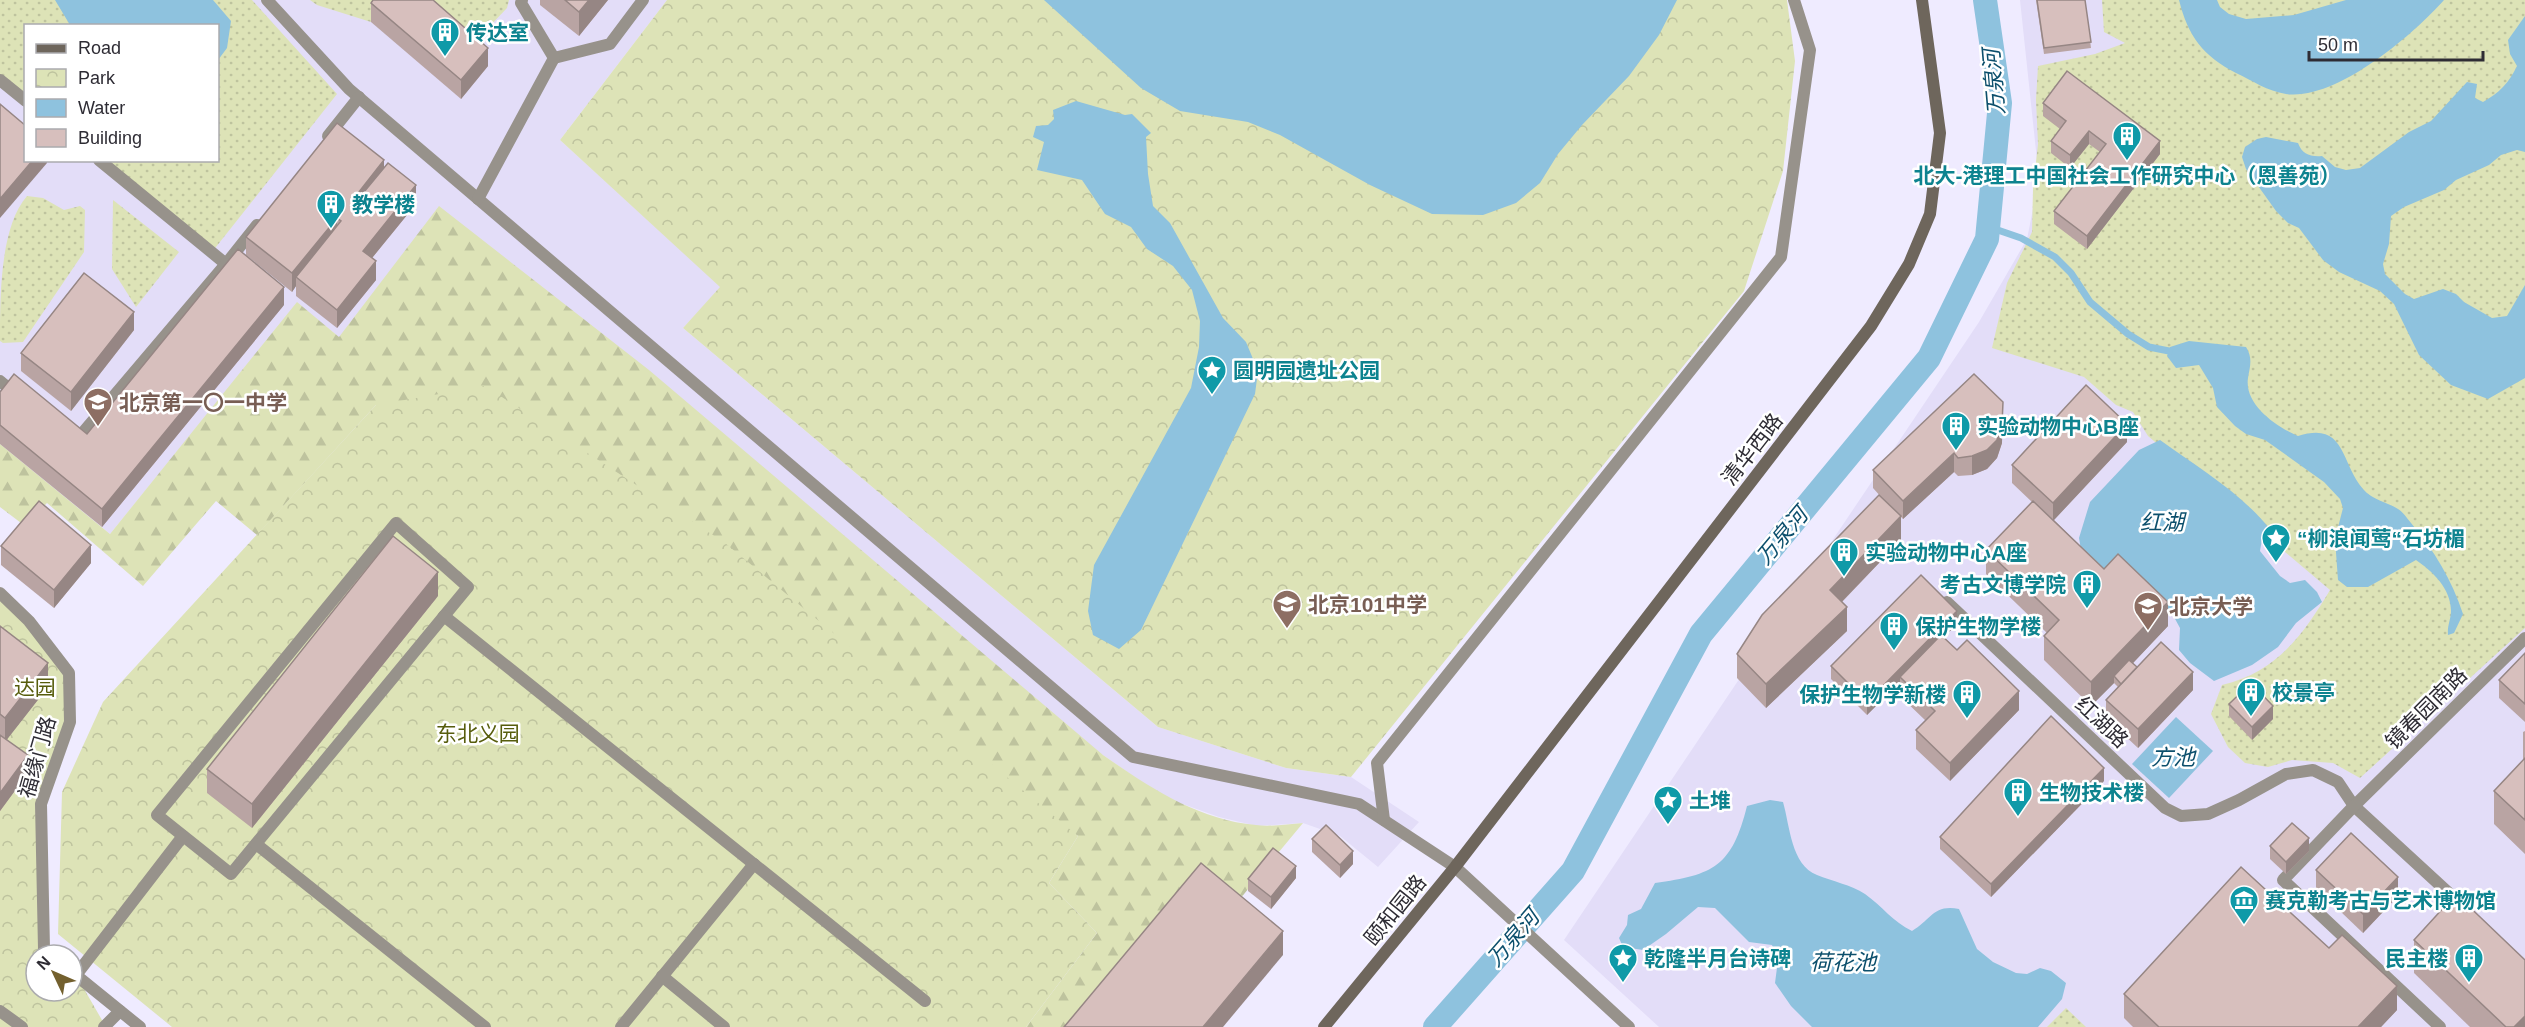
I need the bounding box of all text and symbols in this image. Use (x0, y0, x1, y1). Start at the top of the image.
building icon: 传达室 (429, 16, 461, 58)
place label: 传达室 (466, 21, 529, 44)
legend (24, 24, 219, 162)
scale bar (2309, 24, 2483, 62)
text: 50 m (2318, 35, 2358, 55)
text: Road (78, 38, 121, 58)
water label: 万泉河 (1978, 44, 2009, 116)
text: Park (78, 68, 116, 88)
text: Water (78, 98, 125, 118)
building icon: 北大-港理工中国社会工作研究中心（恩善苑） (2111, 120, 2143, 162)
text: Building (78, 128, 142, 148)
place label: 北大-港理工中国社会工作研究中心（恩善苑） (1914, 164, 2341, 187)
building icon: 教学楼 (315, 188, 347, 230)
place label: 教学楼 (352, 193, 415, 216)
place icon: 圆明园遗址公园 (1196, 354, 1228, 396)
place label: 圆明园遗址公园 (1233, 359, 1380, 382)
school or university icon: 北京第一〇一中学 (82, 386, 114, 428)
place label: 北京第一〇一中学 (119, 391, 287, 414)
street label: 清华西路 (1717, 409, 1787, 489)
building icon: 实验动物中心B座 (1940, 410, 1972, 452)
place label: 实验动物中心B座 (1977, 415, 2139, 438)
water label: 万泉河 (1751, 500, 1815, 569)
water label: 红湖 (2140, 510, 2187, 535)
place icon: “柳浪闻莺“石坊楣 (2260, 522, 2292, 564)
place label: “柳浪闻莺“石坊楣 (2297, 527, 2465, 550)
building icon: 实验动物中心A座 (1828, 536, 1860, 578)
place label: 实验动物中心A座 (1865, 541, 2027, 564)
building icon: 考古文博学院 (2071, 568, 2103, 610)
place label: 考古文博学院 (1940, 573, 2066, 596)
school or university icon: 北京101中学 (1271, 588, 1303, 630)
school or university icon: 北京大学 (2132, 590, 2164, 632)
place label: 北京101中学 (1308, 593, 1427, 616)
place label: 北京大学 (2169, 595, 2253, 618)
building icon: 保护生物学楼 (1878, 610, 1910, 652)
place label: 保护生物学楼 (1915, 615, 2041, 638)
street label: 镜春园南路 (2381, 663, 2471, 753)
park label: 达园 (14, 676, 56, 699)
building icon: 校景亭 (2235, 676, 2267, 718)
building icon: 保护生物学新楼 (1951, 678, 1983, 720)
place label: 校景亭 (2272, 681, 2335, 704)
place label: 保护生物学新楼 (1799, 683, 1946, 706)
street label: 红湖路 (2071, 692, 2133, 752)
street label: 福缘门路 (14, 713, 60, 801)
park label: 东北义园 (436, 722, 520, 745)
water label: 方池 (2151, 745, 2197, 770)
building icon: 生物技术楼 (2002, 776, 2034, 818)
place label: 生物技术楼 (2039, 781, 2144, 804)
place icon: 土堆 (1652, 784, 1684, 826)
place label: 土堆 (1689, 789, 1731, 812)
street label: 颐和园路 (1360, 870, 1430, 950)
museum icon: 赛克勒考古与艺术博物馆 (2228, 884, 2260, 926)
place label: 赛克勒考古与艺术博物馆 (2265, 889, 2496, 912)
water label: 万泉河 (1482, 902, 1547, 971)
place icon: 乾隆半月台诗碑 (1607, 942, 1639, 984)
building icon: 民主楼 (2453, 942, 2485, 984)
north arrow (24, 943, 84, 1003)
place label: 乾隆半月台诗碑 (1644, 947, 1791, 970)
place label: 民主楼 (2385, 947, 2448, 970)
water label: 荷花池 (1810, 950, 1878, 975)
text: N (33, 953, 54, 973)

